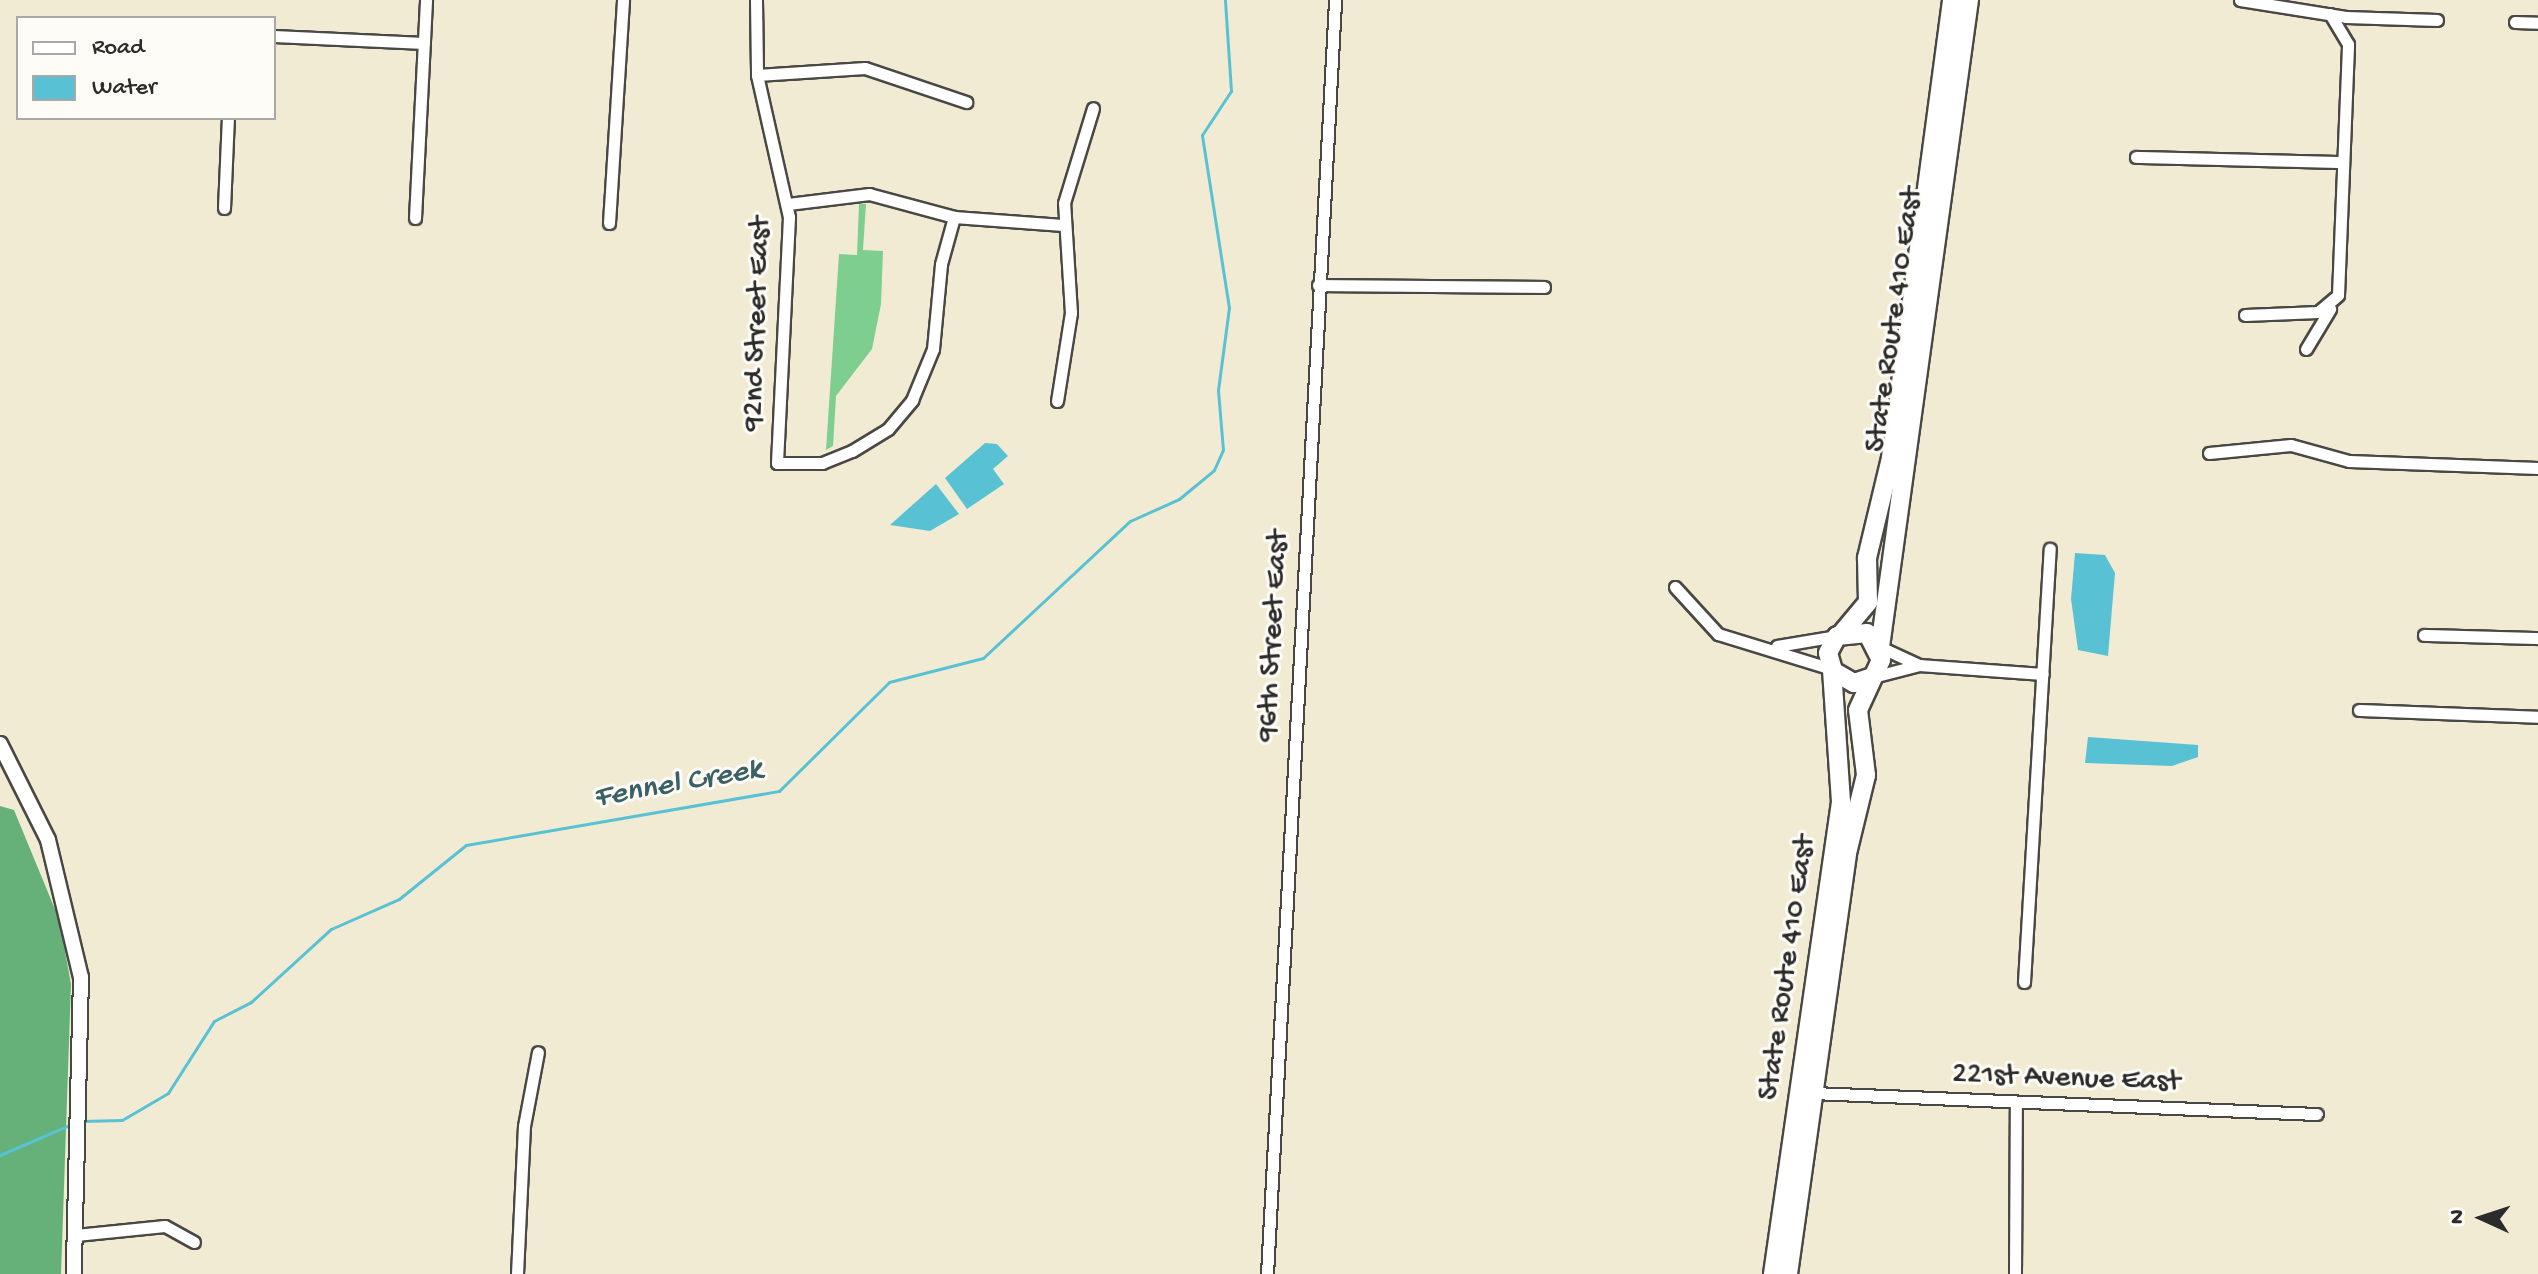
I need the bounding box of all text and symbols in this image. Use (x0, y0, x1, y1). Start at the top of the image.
legend (16, 16, 276, 120)
text: Road (92, 34, 144, 63)
text: Water (92, 74, 156, 103)
street label: State Route 410 East (1860, 185, 1932, 455)
street label: 92nd Street East (737, 216, 781, 432)
street label: 96th Street East (1251, 529, 1299, 743)
water label: Fennel Creek (591, 751, 765, 819)
street label: State Route 410 East (1753, 833, 1825, 1103)
street label: 221st Avenue East (1951, 1058, 2181, 1102)
north arrow (2442, 1178, 2522, 1258)
text: N (2445, 1209, 2471, 1225)

